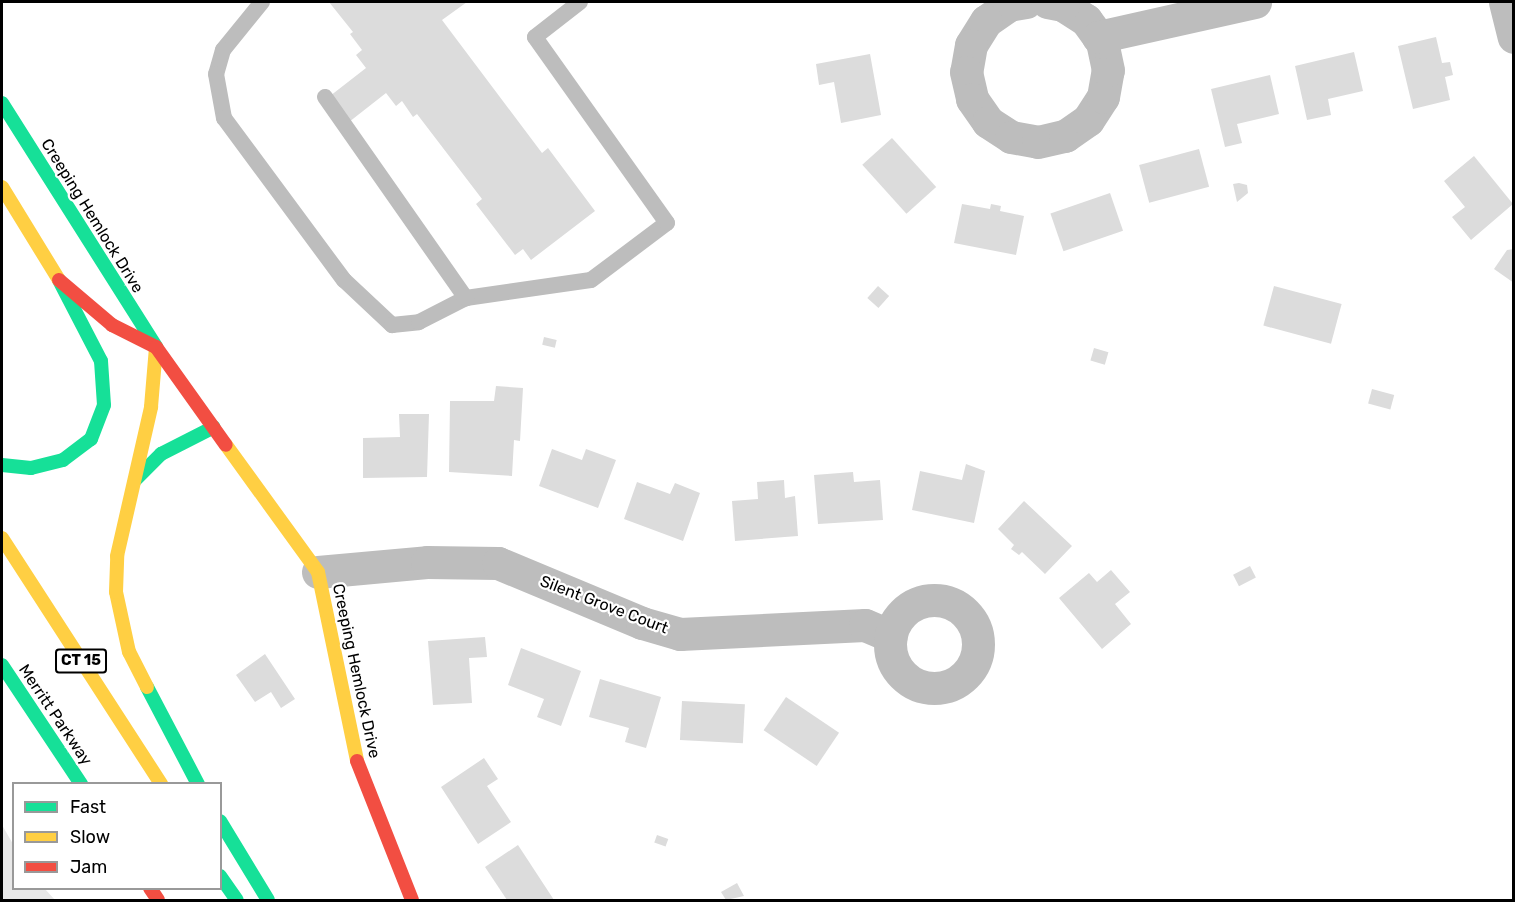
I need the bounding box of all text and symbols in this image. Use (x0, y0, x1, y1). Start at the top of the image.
street label: Creeping Hemlock Drive (37, 135, 147, 297)
street label: Silent Grove Court (537, 572, 671, 638)
street label: Creeping Hemlock Drive (328, 582, 384, 760)
road number: CT 15 (54, 649, 108, 673)
street label: Merritt Parkway (14, 661, 96, 769)
legend (12, 782, 222, 890)
text: Fast (70, 796, 106, 818)
text: Slow (70, 826, 110, 848)
text: Jam (70, 856, 107, 878)

